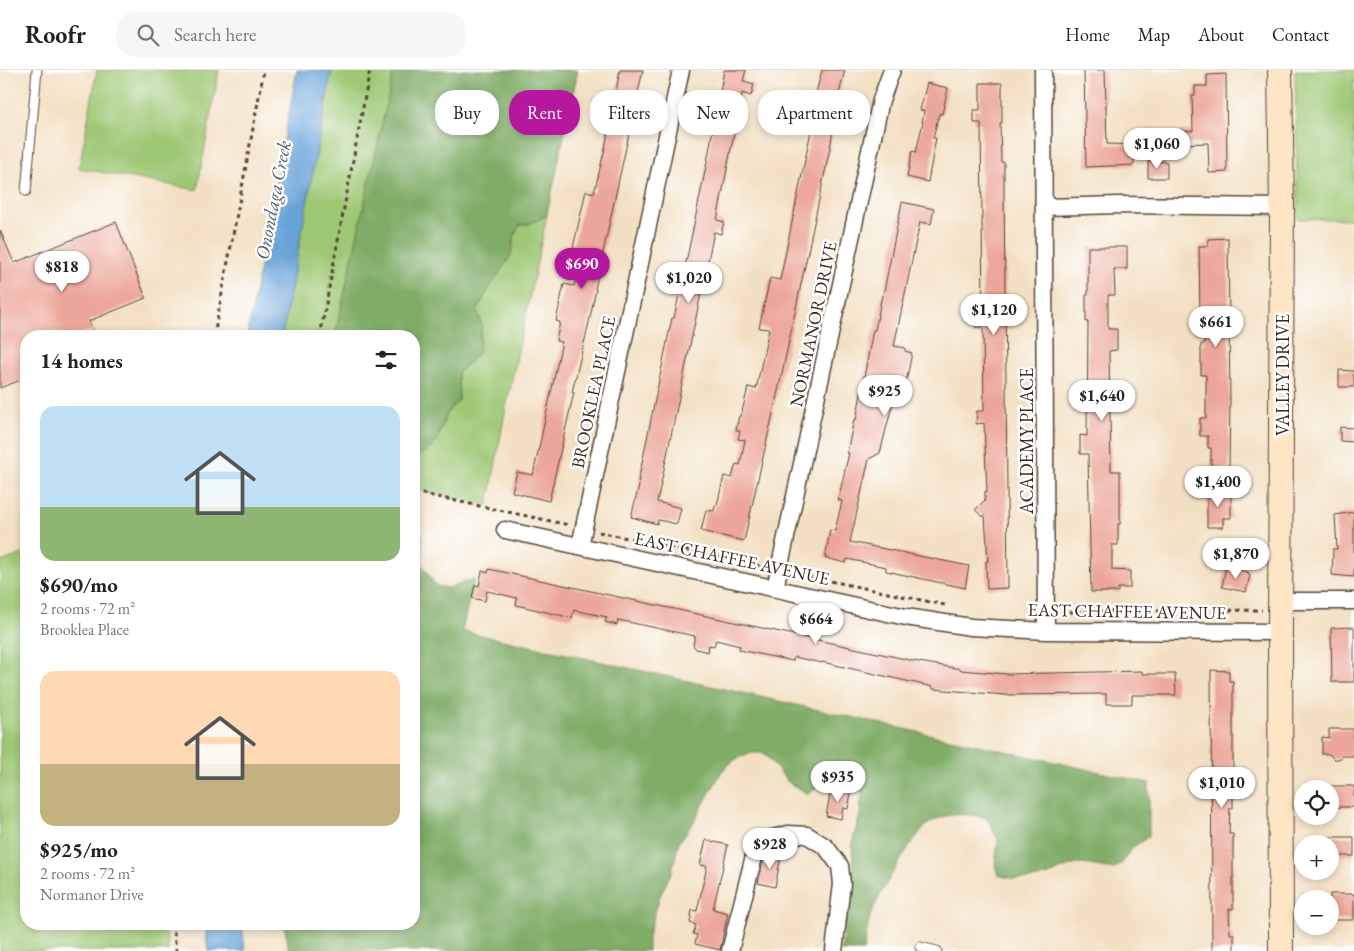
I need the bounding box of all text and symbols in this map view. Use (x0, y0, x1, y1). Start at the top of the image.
search box (116, 12, 466, 57)
text: Roofr (25, 19, 86, 50)
icon: search (134, 21, 162, 49)
text: Search here (174, 22, 256, 47)
text: Home (1065, 23, 1110, 46)
text: Map (1138, 23, 1170, 46)
text: About (1198, 23, 1244, 46)
text: Contact (1272, 23, 1329, 46)
chip: Buy (435, 90, 499, 135)
chip: Rent (509, 90, 580, 135)
chip: Filters (590, 90, 668, 135)
chip: New (678, 90, 748, 135)
chip: Apartment (758, 90, 870, 135)
pin: $1,060 (1116, 128, 1198, 170)
text: $1,060 (1134, 133, 1180, 154)
water label: Onondaga Creek (249, 138, 297, 262)
street label: NORMANOR DRIVE (784, 239, 842, 409)
pin: $690 (552, 248, 612, 290)
pin: $818 (32, 250, 92, 293)
text: $690 (566, 253, 598, 274)
text: $818 (46, 256, 78, 277)
pin: $1,020 (648, 262, 730, 304)
text: $1,020 (666, 267, 712, 288)
pin: $1,120 (953, 294, 1035, 336)
text: $1,120 (971, 299, 1017, 320)
pin: $661 (1186, 306, 1246, 348)
text: $661 (1200, 311, 1232, 332)
street label: BROOKLEA PLACE (566, 314, 620, 470)
street label: VALLEY DRIVE (1271, 314, 1294, 436)
icon: filters (372, 346, 400, 374)
text: 14 homes (40, 347, 123, 374)
street label: ACADEMY PLACE (1015, 368, 1038, 515)
pin: $925 (855, 374, 915, 417)
text: $925 (869, 380, 901, 401)
pin: $1,640 (1061, 380, 1143, 422)
text: $1,640 (1079, 385, 1125, 406)
icon: home (175, 438, 265, 528)
pin: $1,400 (1177, 466, 1259, 508)
text: $1,400 (1195, 471, 1241, 492)
street label: EAST CHAFFEE AVENUE (632, 526, 832, 590)
pin: $1,870 (1195, 538, 1277, 580)
text: $1,870 (1213, 543, 1259, 564)
text: $690/mo (40, 571, 118, 598)
text: 2 rooms · 72 m² (40, 598, 135, 619)
street label: EAST CHAFFEE AVENUE (1027, 598, 1227, 624)
pin: $664 (786, 602, 846, 645)
text: $664 (800, 608, 832, 629)
text: Brooklea Place (40, 619, 129, 640)
icon: home (175, 703, 265, 793)
pin: $935 (808, 760, 868, 803)
text: $935 (822, 766, 854, 787)
pin: $1,010 (1181, 766, 1263, 809)
text: $1,010 (1199, 772, 1245, 793)
map controls (1294, 780, 1339, 935)
button: locate (1294, 780, 1339, 825)
pin: $928 (740, 828, 800, 870)
text: $928 (754, 833, 786, 854)
button: + (1294, 835, 1339, 880)
text: $925/mo (40, 836, 118, 863)
text: 2 rooms · 72 m² (40, 863, 135, 884)
text: Normanor Drive (40, 884, 144, 905)
button: − (1294, 890, 1339, 935)

